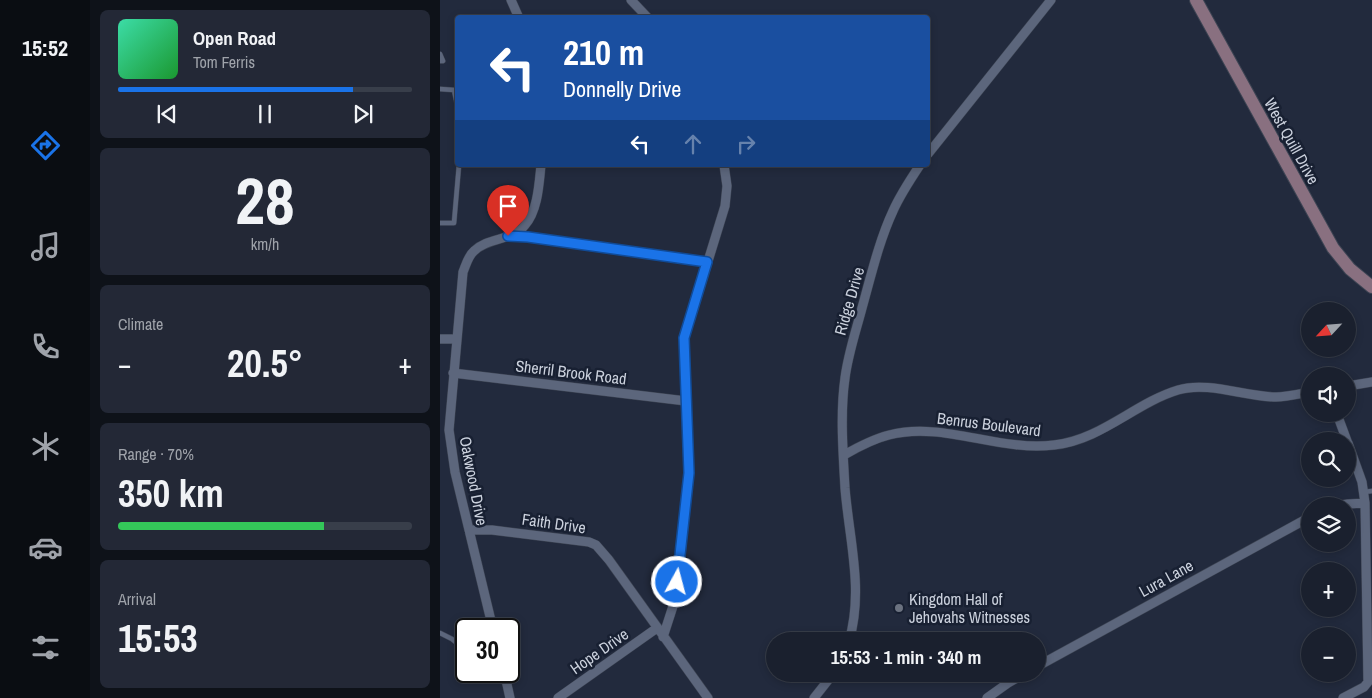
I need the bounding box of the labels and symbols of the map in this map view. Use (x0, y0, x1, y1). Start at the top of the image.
street label: West Quill Drive (1259, 94, 1325, 188)
pin (487, 185, 529, 236)
street label: Ridge Drive (829, 264, 869, 338)
north arrow (1301, 302, 1356, 358)
street label: Sherril Brook Road (514, 354, 628, 390)
street label: Benrus Boulevard (936, 407, 1042, 441)
street label: Oakwood Drive (455, 435, 493, 527)
street label: Faith Drive (521, 508, 587, 538)
street label: Lura Lane (1135, 554, 1197, 602)
position arrow (650, 555, 702, 607)
place label: Kingdom Hall of Jehovahs Witnesses (909, 588, 1030, 628)
marker: Kingdom Hall of Jehovahs Witnesses (893, 602, 905, 614)
speed limit sign: 30 (455, 618, 520, 683)
street label: Hope Drive (566, 623, 632, 679)

